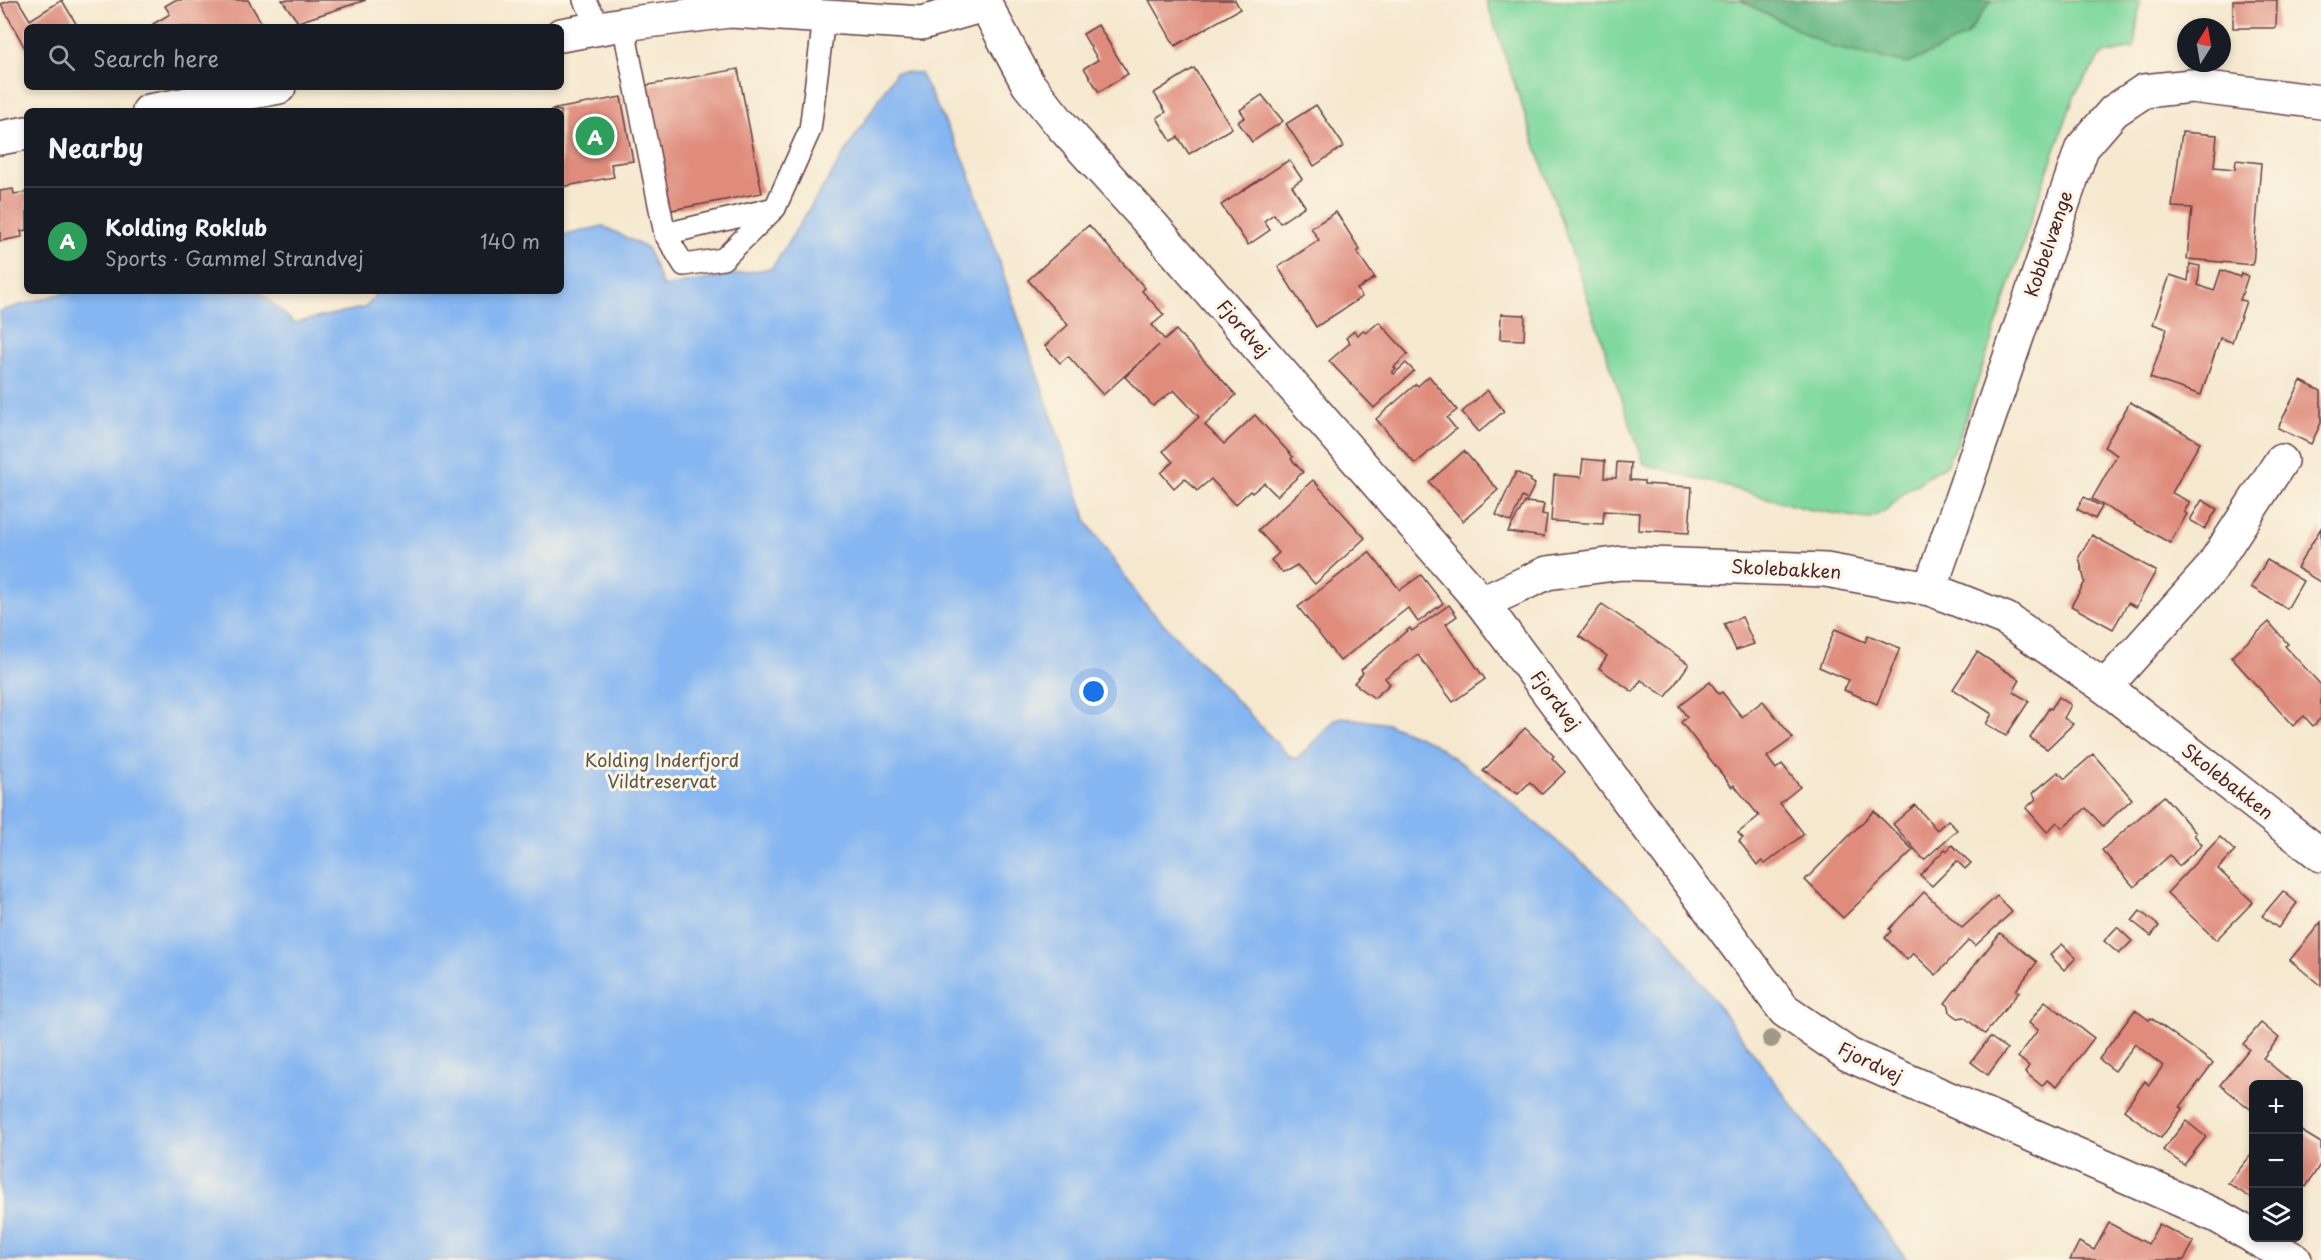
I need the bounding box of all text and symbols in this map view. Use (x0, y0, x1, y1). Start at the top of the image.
north arrow (2177, 18, 2231, 72)
search box (24, 24, 564, 90)
icon: search (45, 41, 78, 74)
text: Search here (93, 41, 219, 74)
pin: A (576, 114, 614, 158)
text: Nearby (48, 128, 143, 167)
street label: Kobbelvænge (2017, 187, 2078, 300)
text: Kolding Roklub (105, 210, 267, 243)
text: A (60, 226, 75, 256)
text: 140 m (480, 226, 540, 256)
text: Sports · Gammel Strandvej (105, 243, 364, 273)
street label: Fjordvej (1211, 293, 1277, 363)
street label: Skolebakken (1730, 552, 1842, 585)
street label: Fjordvej (1525, 664, 1588, 736)
your location (1079, 677, 1108, 706)
street label: Skolebakken (2176, 736, 2280, 825)
park label: Kolding Inderfjord Vildtreservat (585, 746, 739, 794)
street label: Fjordvej (1834, 1034, 1908, 1089)
map controls (2249, 1080, 2303, 1242)
button: + (2249, 1080, 2303, 1134)
button: − (2249, 1134, 2303, 1188)
button: layers (2249, 1188, 2303, 1242)

